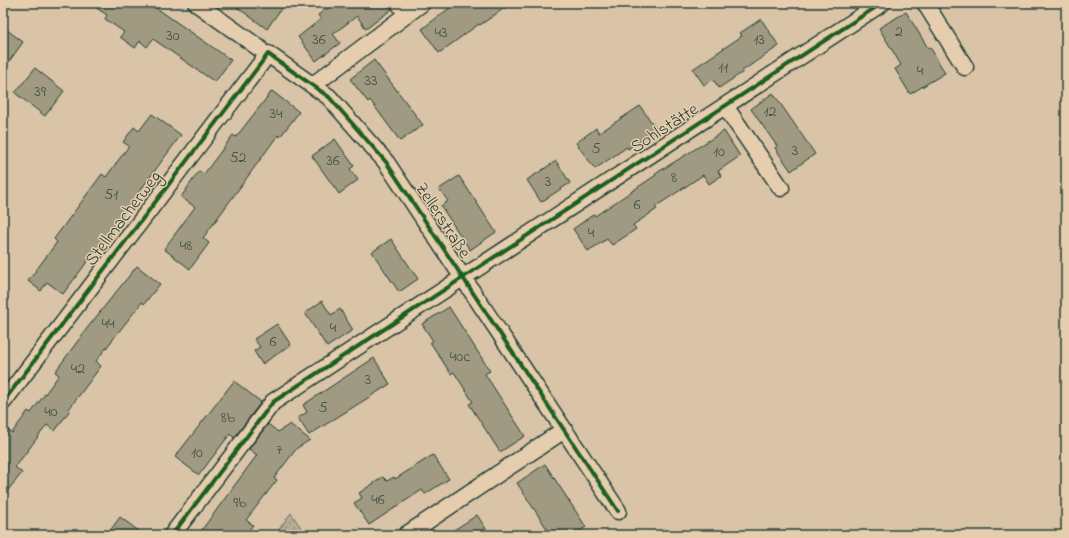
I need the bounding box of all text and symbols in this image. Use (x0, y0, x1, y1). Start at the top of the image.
house number: 2 (895, 20, 903, 44)
house number: 43 (434, 21, 448, 45)
house number: 30 (166, 24, 180, 48)
house number: 36 (312, 28, 326, 52)
house number: 13 (753, 28, 765, 52)
house number: 11 (718, 56, 728, 80)
house number: 4 (917, 59, 924, 83)
house number: 33 (364, 69, 378, 93)
house number: 39 (34, 80, 46, 104)
street label: Sohlstätte (626, 97, 705, 161)
house number: 12 (763, 100, 777, 124)
house number: 34 (269, 102, 283, 126)
house number: 5 (591, 137, 601, 161)
house number: 3 (792, 139, 798, 163)
house number: 10 (713, 140, 725, 164)
house number: 52 (229, 146, 247, 170)
house number: 36 (326, 149, 340, 173)
street label: Stellmacherweg (79, 166, 169, 273)
house number: 8 (671, 166, 677, 190)
house number: 3 (545, 170, 551, 194)
street label: Zellerstraße (408, 178, 477, 265)
house number: 51 (104, 183, 118, 207)
house number: 6 (633, 193, 641, 217)
house number: 4 (588, 221, 595, 245)
house number: 48 (180, 234, 192, 258)
house number: 44 (101, 312, 115, 336)
house number: 4 (330, 316, 337, 340)
house number: 6 (269, 330, 277, 354)
house number: 40c (450, 345, 471, 369)
house number: 42 (71, 357, 85, 381)
house number: 3 (365, 368, 371, 392)
house number: 5 (318, 396, 328, 420)
house number: 40 (44, 400, 58, 424)
house number: 8b (221, 406, 236, 430)
house number: 7 (276, 438, 283, 462)
house number: 10 (191, 441, 203, 465)
house number: 46 (371, 488, 385, 512)
house number: 9b (233, 491, 247, 515)

